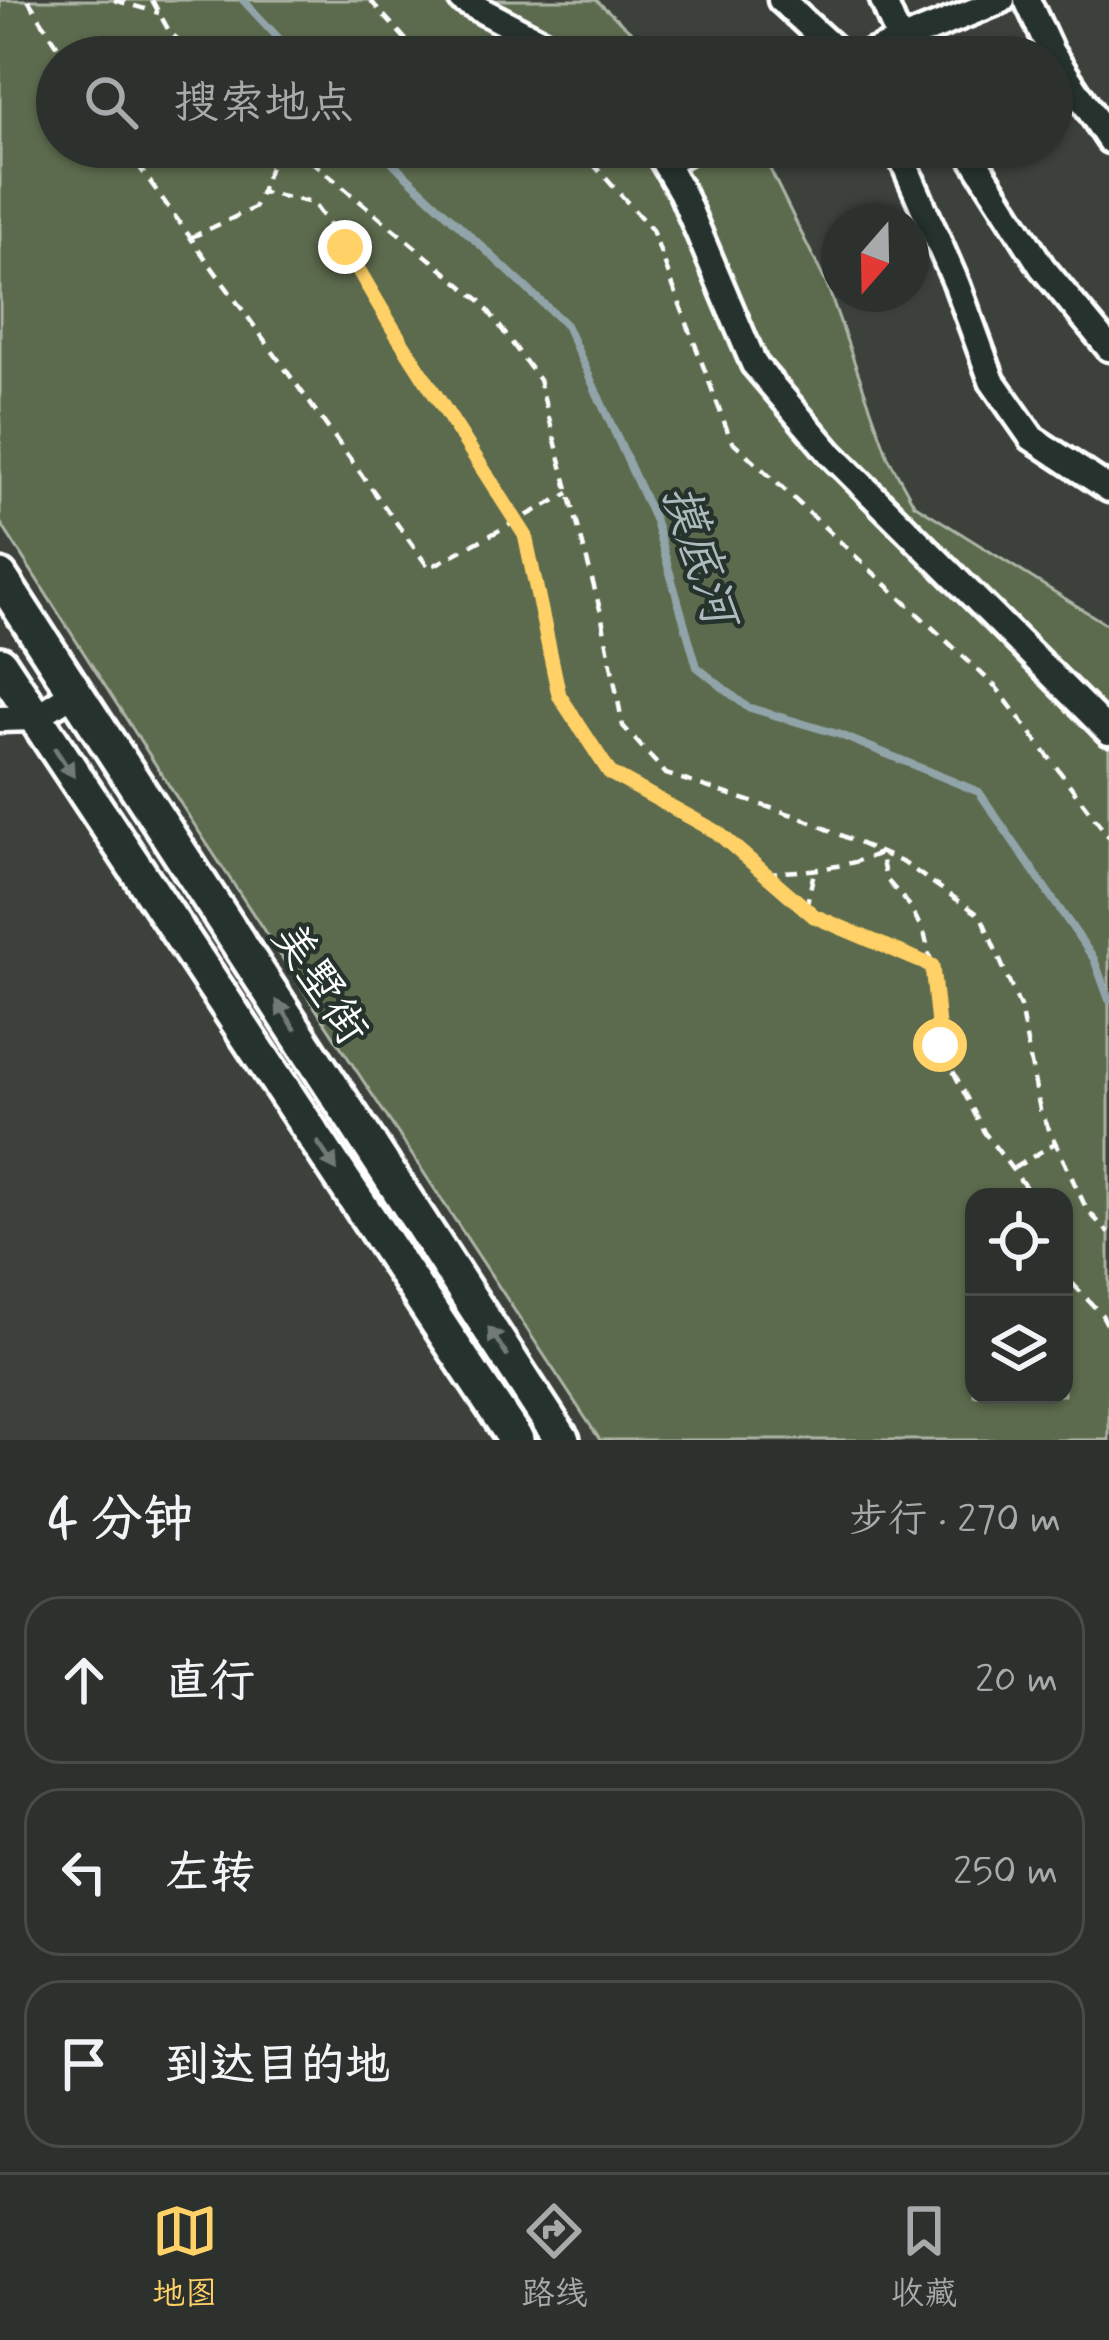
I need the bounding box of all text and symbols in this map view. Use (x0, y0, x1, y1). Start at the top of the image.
search box (36, 36, 1073, 168)
icon: search (78, 69, 144, 135)
text: 搜索地点 (174, 75, 354, 134)
north arrow (821, 204, 929, 312)
route end (318, 220, 372, 274)
water label: 摸底河 (646, 477, 752, 640)
one-way arrow (52, 745, 74, 778)
street label: 美墅街 (257, 911, 381, 1057)
one-way arrow (275, 999, 297, 1032)
route start (913, 1018, 967, 1072)
one-way arrow (315, 1140, 337, 1173)
map controls (965, 1188, 1073, 1404)
button: locate (965, 1188, 1073, 1296)
button: layers (965, 1296, 1073, 1404)
one-way arrow (488, 1326, 510, 1358)
text: 4 分钟 (48, 1488, 193, 1554)
text: 步行 · 270 m (849, 1495, 1061, 1546)
icon: ahead (51, 1647, 117, 1713)
text: 直行 (165, 1653, 255, 1712)
text: 20 m (975, 1655, 1058, 1706)
icon: left (51, 1839, 117, 1905)
text: 左转 (165, 1845, 255, 1904)
text: 250 m (953, 1847, 1058, 1898)
icon: arrive (51, 2031, 117, 2097)
text: 到达目的地 (165, 2037, 390, 2096)
tab: 地图 (152, 2198, 218, 2317)
tab: 路线 (521, 2198, 587, 2317)
tab: 收藏 (891, 2198, 957, 2317)

